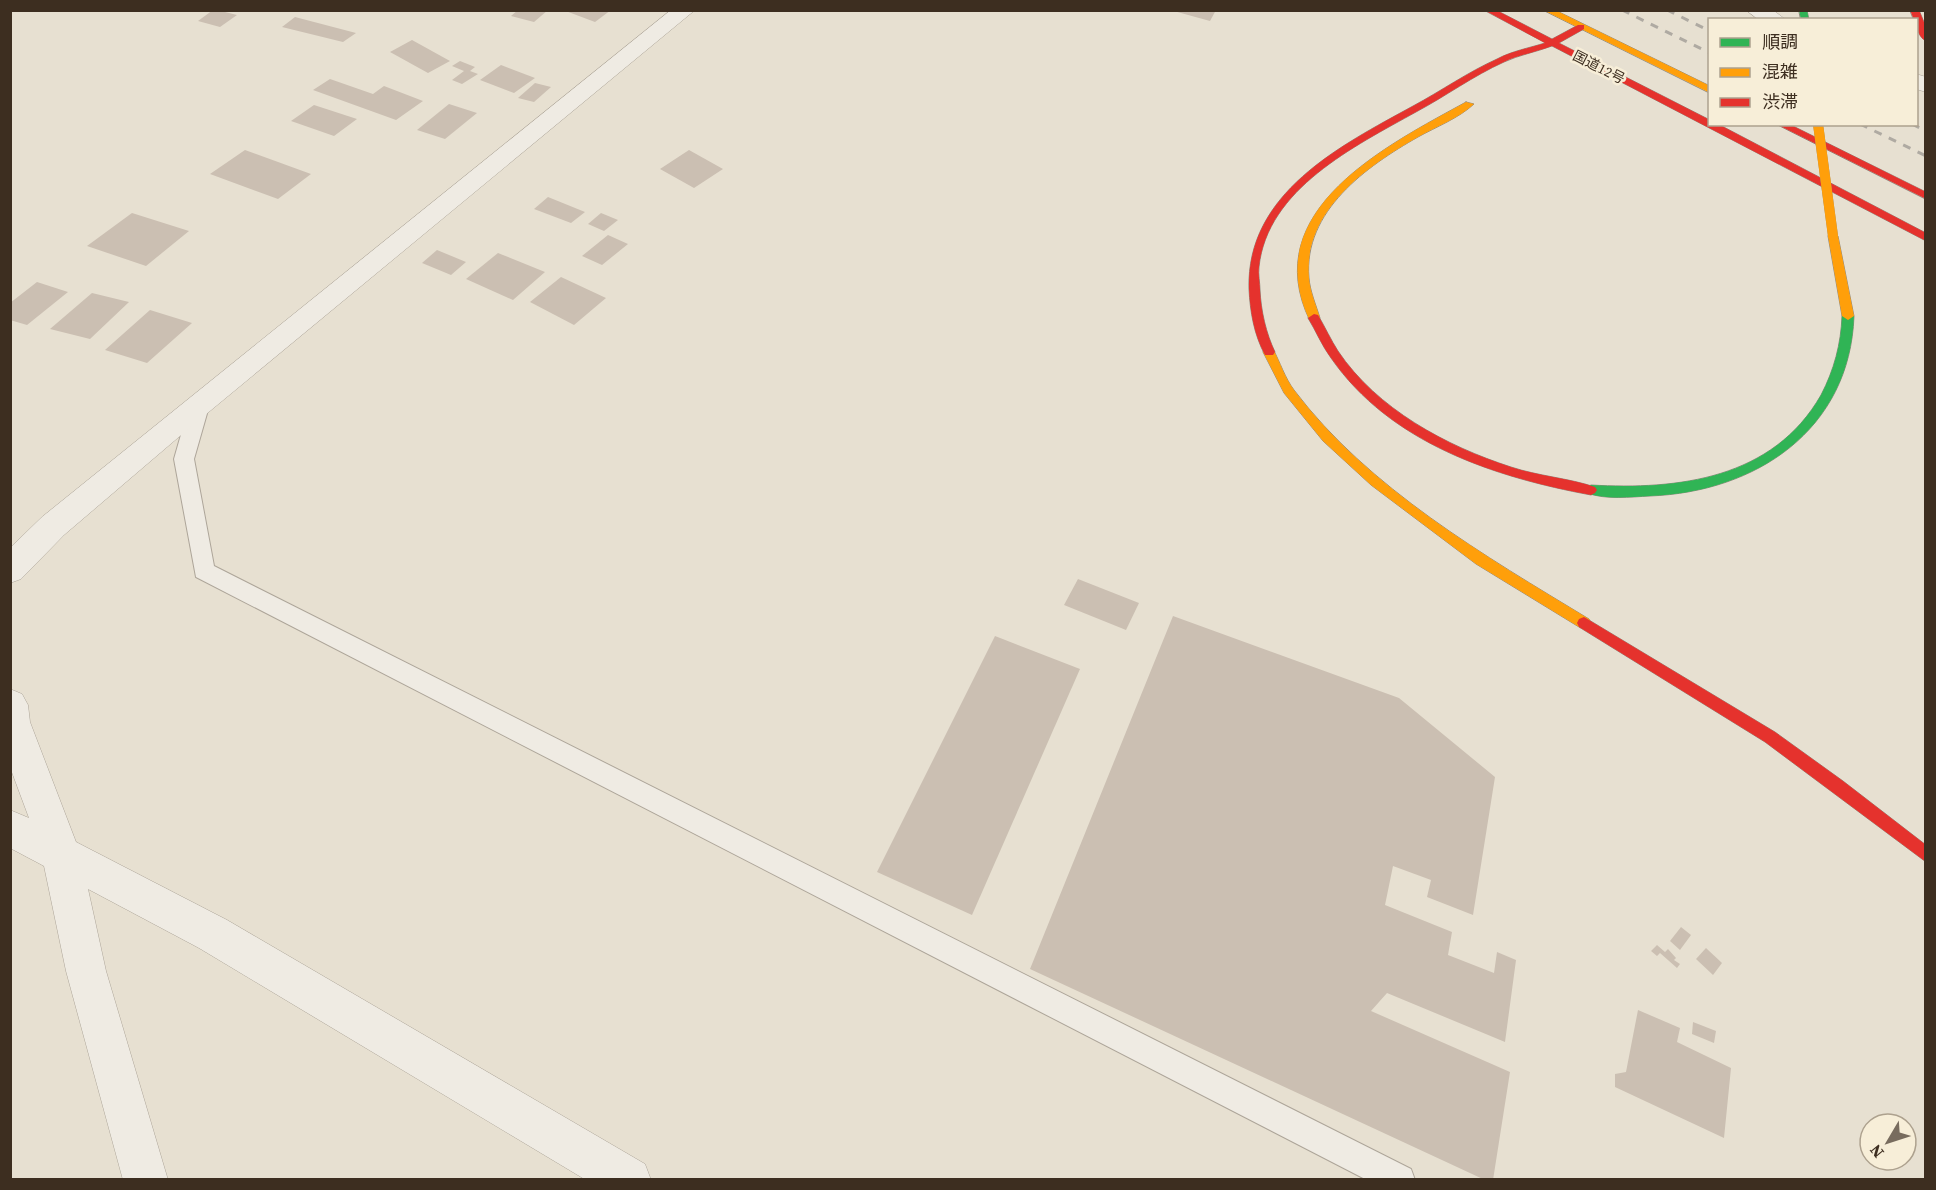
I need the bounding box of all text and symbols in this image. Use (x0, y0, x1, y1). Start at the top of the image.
legend (1708, 18, 1918, 126)
text: 順調 (1762, 29, 1798, 54)
street label: 国道12号 (1570, 45, 1628, 89)
text: 混雑 (1762, 59, 1798, 84)
text: 渋滞 (1762, 89, 1798, 114)
north arrow (1858, 1112, 1918, 1172)
text: N (1864, 1140, 1889, 1163)

